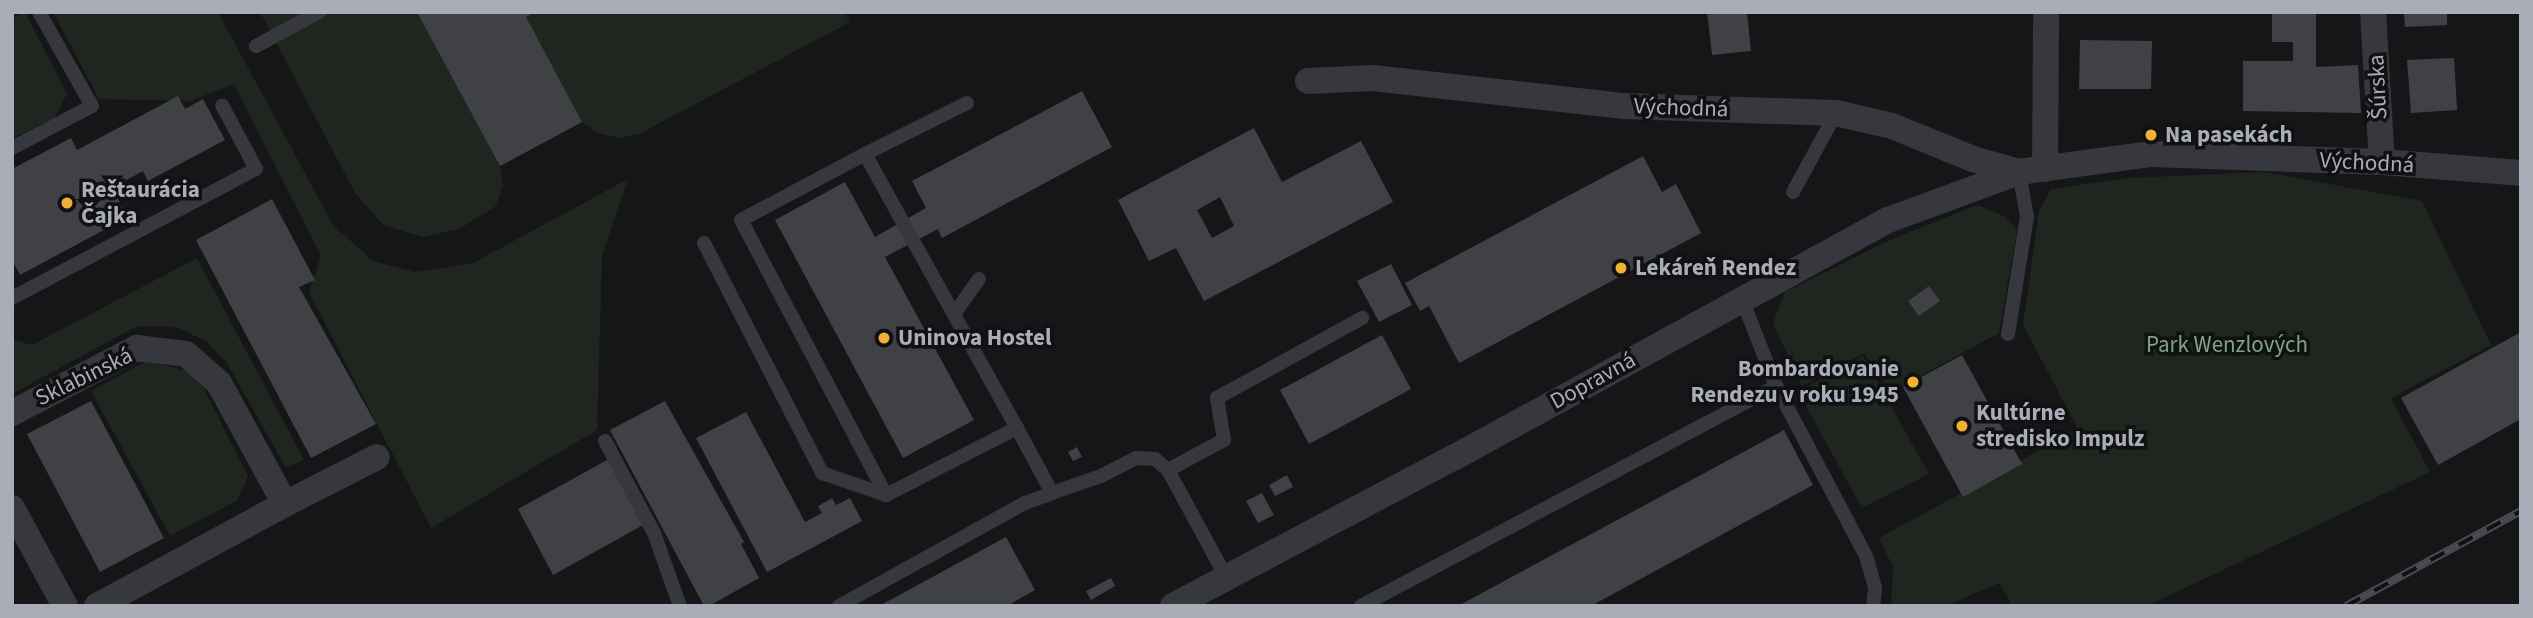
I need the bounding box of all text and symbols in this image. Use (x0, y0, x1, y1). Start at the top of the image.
street label: Šúrska (2363, 54, 2393, 120)
street label: Východná (1633, 93, 1729, 123)
place label: Na pasekách (2165, 121, 2293, 149)
marker: Na pasekách (2143, 127, 2159, 143)
street label: Východná (2319, 147, 2415, 179)
place label: Reštaurácia Čajka (81, 176, 200, 230)
marker: Reštaurácia Čajka (59, 195, 75, 211)
place label: Lekáreň Rendez (1635, 254, 1796, 282)
marker: Lekáreň Rendez (1613, 260, 1629, 276)
place label: Uninova Hostel (898, 324, 1052, 352)
marker: Uninova Hostel (876, 330, 892, 346)
park label: Park Wenzlových (2146, 331, 2308, 359)
street label: Sklabinská (31, 342, 137, 412)
street label: Dopravná (1546, 346, 1640, 416)
place label: Bombardovanie Rendezu v roku 1945 (1690, 355, 1899, 409)
marker: Bombardovanie Rendezu v roku 1945 (1905, 374, 1921, 390)
place label: Kultúrne stredisko Impulz (1976, 399, 2144, 453)
marker: Kultúrne stredisko Impulz (1954, 418, 1970, 434)

